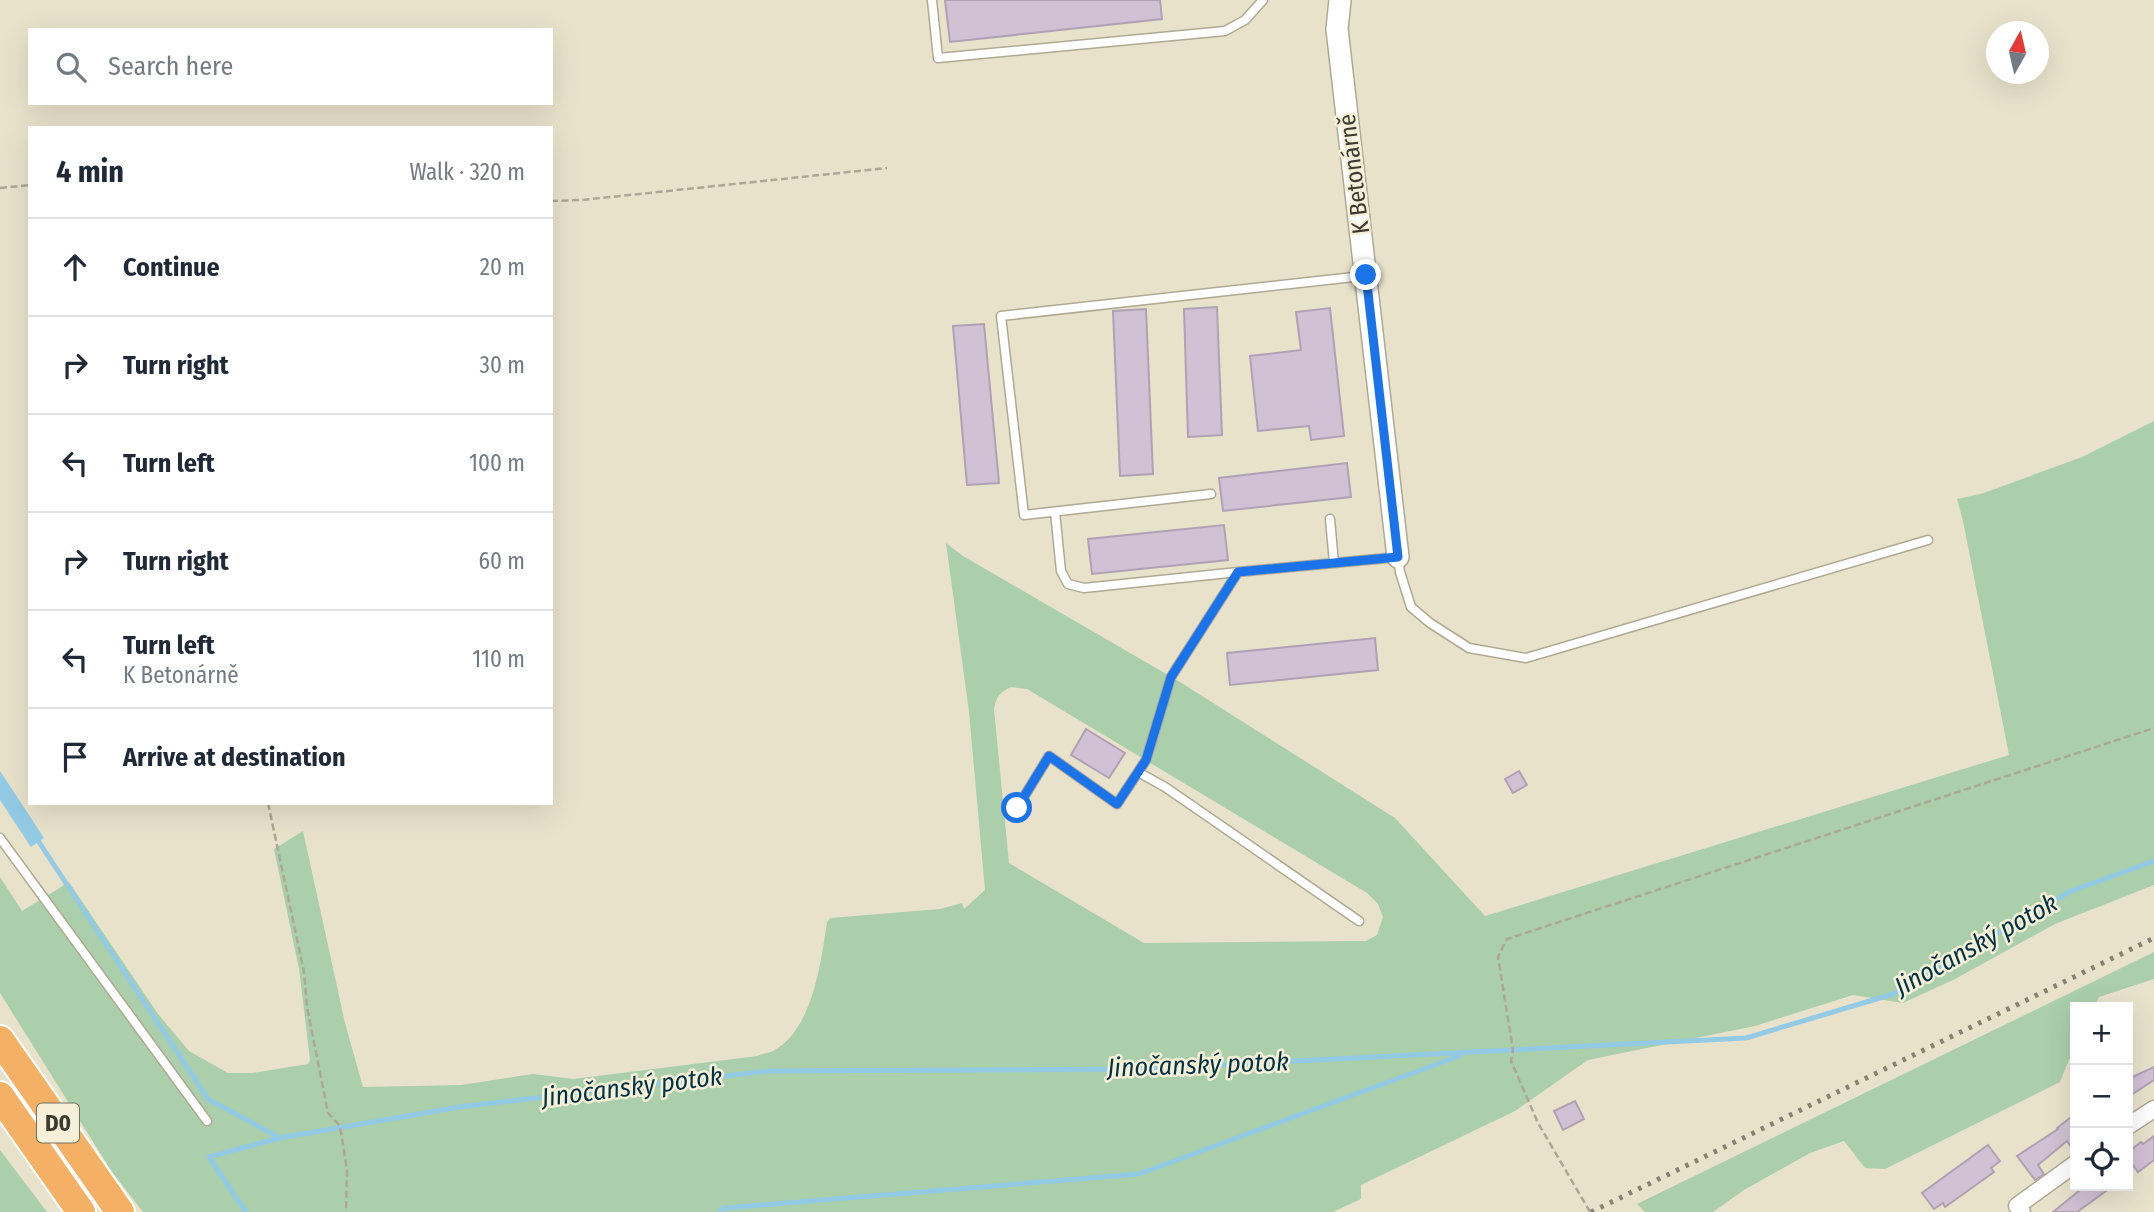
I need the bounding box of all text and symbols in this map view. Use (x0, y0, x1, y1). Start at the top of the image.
north arrow (1986, 21, 2049, 84)
search box (28, 28, 553, 105)
icon: search (52, 48, 90, 86)
text: Search here (108, 51, 233, 82)
street label: K Betonárně (1333, 112, 1375, 236)
text: 4 min (56, 154, 124, 190)
text: Walk · 320 m (410, 158, 525, 186)
icon: ahead (56, 248, 94, 286)
text: Continue (123, 252, 220, 283)
text: 20 m (480, 253, 525, 281)
route end (1350, 259, 1381, 290)
icon: right (56, 346, 94, 384)
text: Turn right (123, 350, 229, 381)
text: 30 m (480, 351, 525, 379)
icon: left (56, 444, 94, 482)
text: Turn left (123, 448, 215, 479)
text: 100 m (469, 449, 525, 477)
icon: right (56, 542, 94, 580)
text: Turn right (123, 546, 229, 577)
text: 60 m (479, 547, 525, 575)
text: Turn left (123, 630, 215, 661)
icon: left (56, 640, 94, 678)
text: 110 m (472, 645, 525, 673)
text: K Betonárně (123, 661, 239, 689)
icon: arrive (56, 738, 94, 776)
text: Arrive at destination (123, 742, 346, 773)
route start (1001, 792, 1032, 823)
water label: Jinočanský potok (1887, 887, 2063, 1004)
map controls (2070, 1002, 2133, 1191)
button: + (2070, 1002, 2133, 1065)
water label: Jinočanský potok (1105, 1046, 1289, 1084)
water label: Jinočanský potok (538, 1061, 724, 1114)
button: − (2070, 1065, 2133, 1128)
road number: D0 (37, 1104, 79, 1142)
button: locate (2070, 1128, 2133, 1191)

